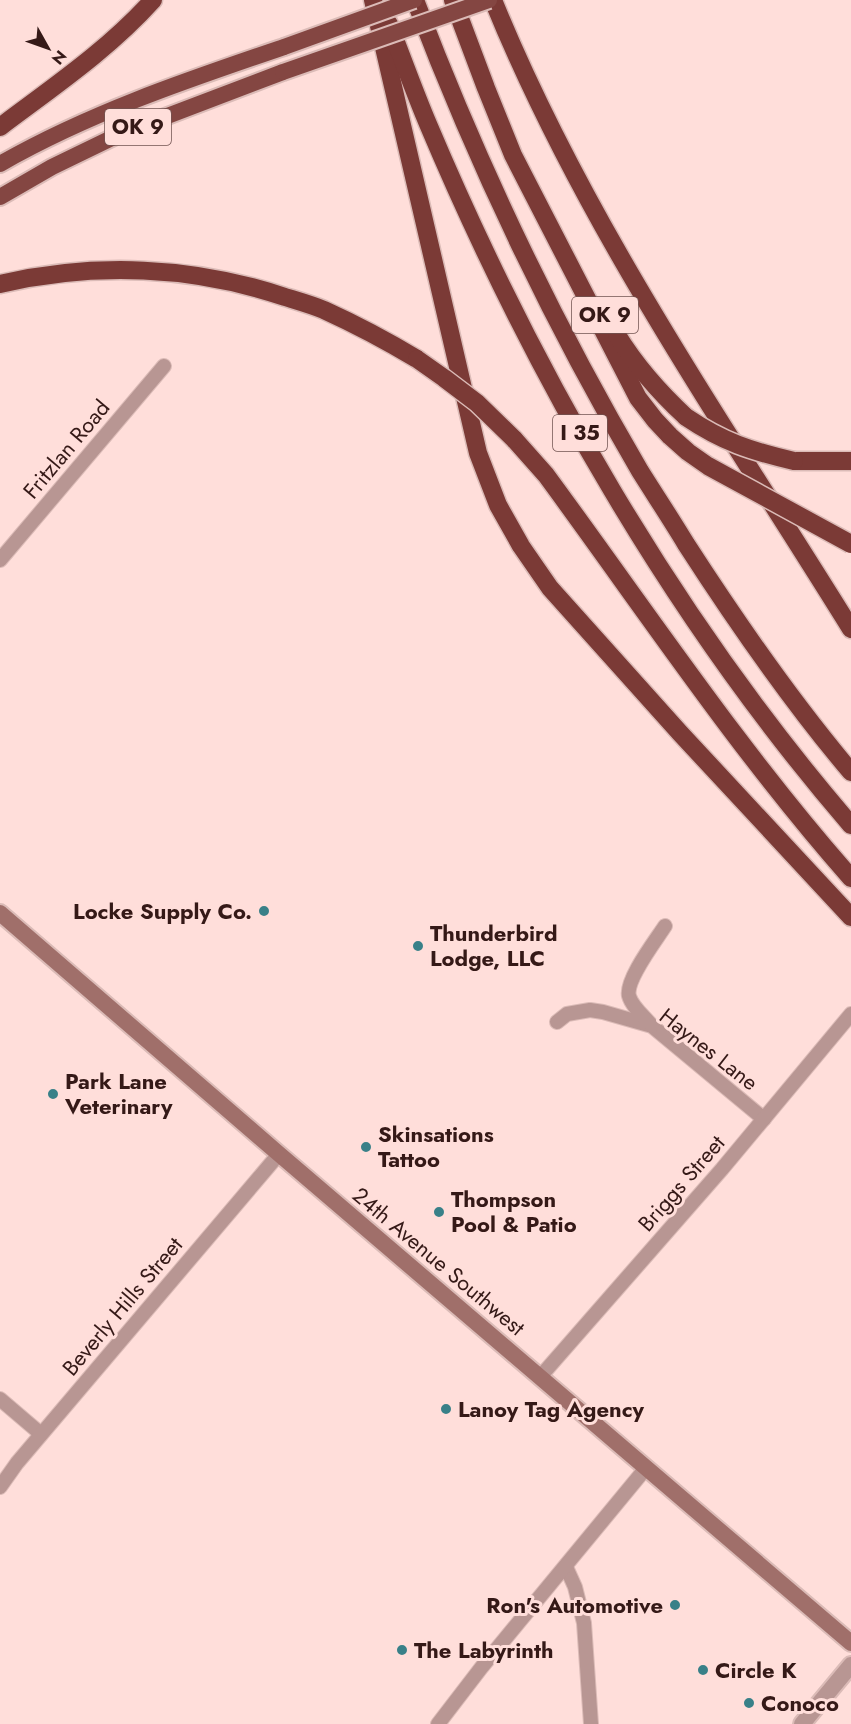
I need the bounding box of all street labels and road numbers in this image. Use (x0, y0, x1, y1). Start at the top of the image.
road number: OK 9 (105, 109, 171, 145)
road number: OK 9 (572, 297, 638, 333)
street label: Fritzlan Road (15, 393, 117, 505)
road number: I 35 (553, 415, 607, 451)
street label: Haynes Lane (653, 1000, 765, 1098)
street label: Briggs Street (630, 1127, 732, 1238)
street label: 24th Avenue Southwest (346, 1179, 533, 1343)
street label: Beverly Hills Street (54, 1229, 190, 1382)

